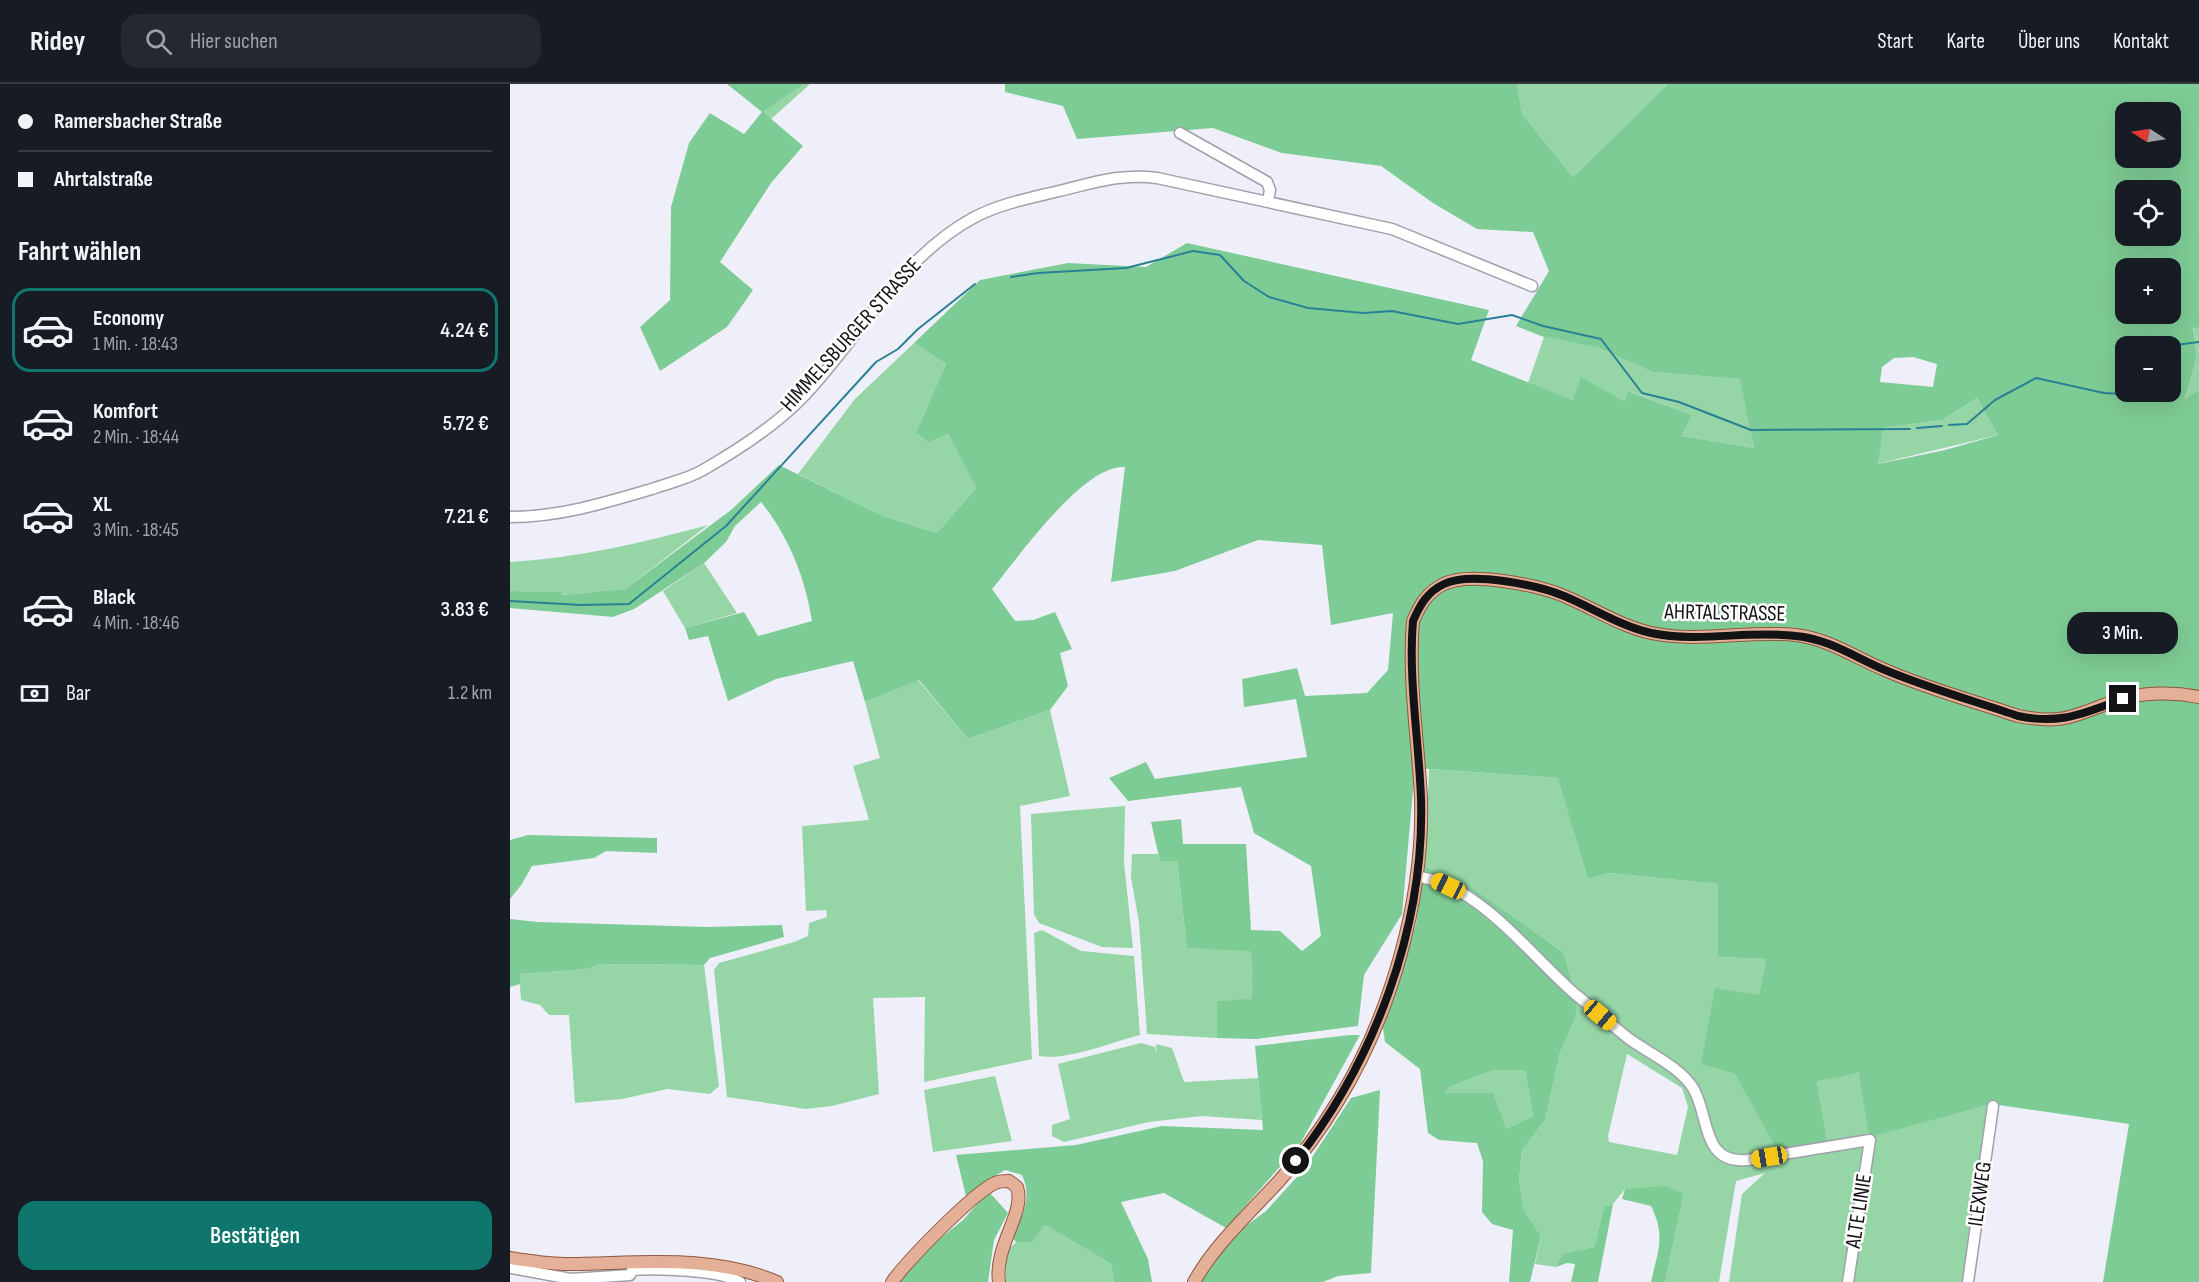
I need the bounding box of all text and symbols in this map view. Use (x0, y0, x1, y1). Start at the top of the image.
search box (121, 14, 541, 68)
text: Ridey (30, 25, 85, 58)
icon: search (142, 25, 175, 58)
text: Hier suchen (190, 28, 278, 55)
text: Start (1877, 29, 1914, 54)
text: Karte (1947, 29, 1985, 54)
text: Über uns (2018, 29, 2080, 54)
text: Kontakt (2113, 29, 2169, 54)
north arrow (2115, 102, 2181, 168)
map controls (2115, 102, 2181, 402)
text: Ramersbacher Straße (54, 108, 222, 135)
text: Ahrtalstraße (54, 166, 153, 193)
button: locate (2115, 180, 2181, 246)
text: Fahrt wählen (18, 236, 141, 268)
street label: HIMMELSBURGER STRASSE (775, 252, 927, 418)
button: + (2115, 258, 2181, 324)
icon: car (21, 303, 75, 357)
text: Economy (93, 305, 164, 332)
text: 4.24 € (440, 317, 489, 344)
text: 1 Min. · 18:43 (93, 332, 178, 356)
button: − (2115, 336, 2181, 402)
icon: car (21, 396, 75, 450)
text: Komfort (93, 398, 158, 425)
text: 5.72 € (443, 410, 489, 437)
text: 2 Min. · 18:44 (93, 425, 179, 449)
icon: car (21, 489, 75, 543)
text: XL (93, 491, 112, 518)
text: 7.21 € (444, 503, 489, 530)
text: 3 Min. · 18:45 (93, 518, 179, 542)
icon: car (21, 582, 75, 636)
text: Black (93, 584, 135, 611)
text: 3.83 € (441, 596, 489, 623)
street label: AHRTALSTRASSE (1663, 598, 1786, 628)
text: 4 Min. · 18:46 (93, 611, 179, 635)
callout: 3 Min. (2068, 612, 2178, 654)
text: 3 Min. (2102, 621, 2143, 645)
icon: cash (18, 677, 51, 710)
text: Bar (66, 680, 91, 707)
text: 1.2 km (448, 681, 492, 705)
route end (2109, 685, 2136, 712)
car (1428, 870, 1468, 902)
car (1580, 997, 1620, 1033)
car (1750, 1145, 1788, 1169)
route start (1282, 1147, 1309, 1174)
street label: ILEXWEG (1962, 1160, 1998, 1228)
street label: ALTE LINIE (1840, 1172, 1878, 1251)
button: Bestätigen (18, 1201, 492, 1270)

